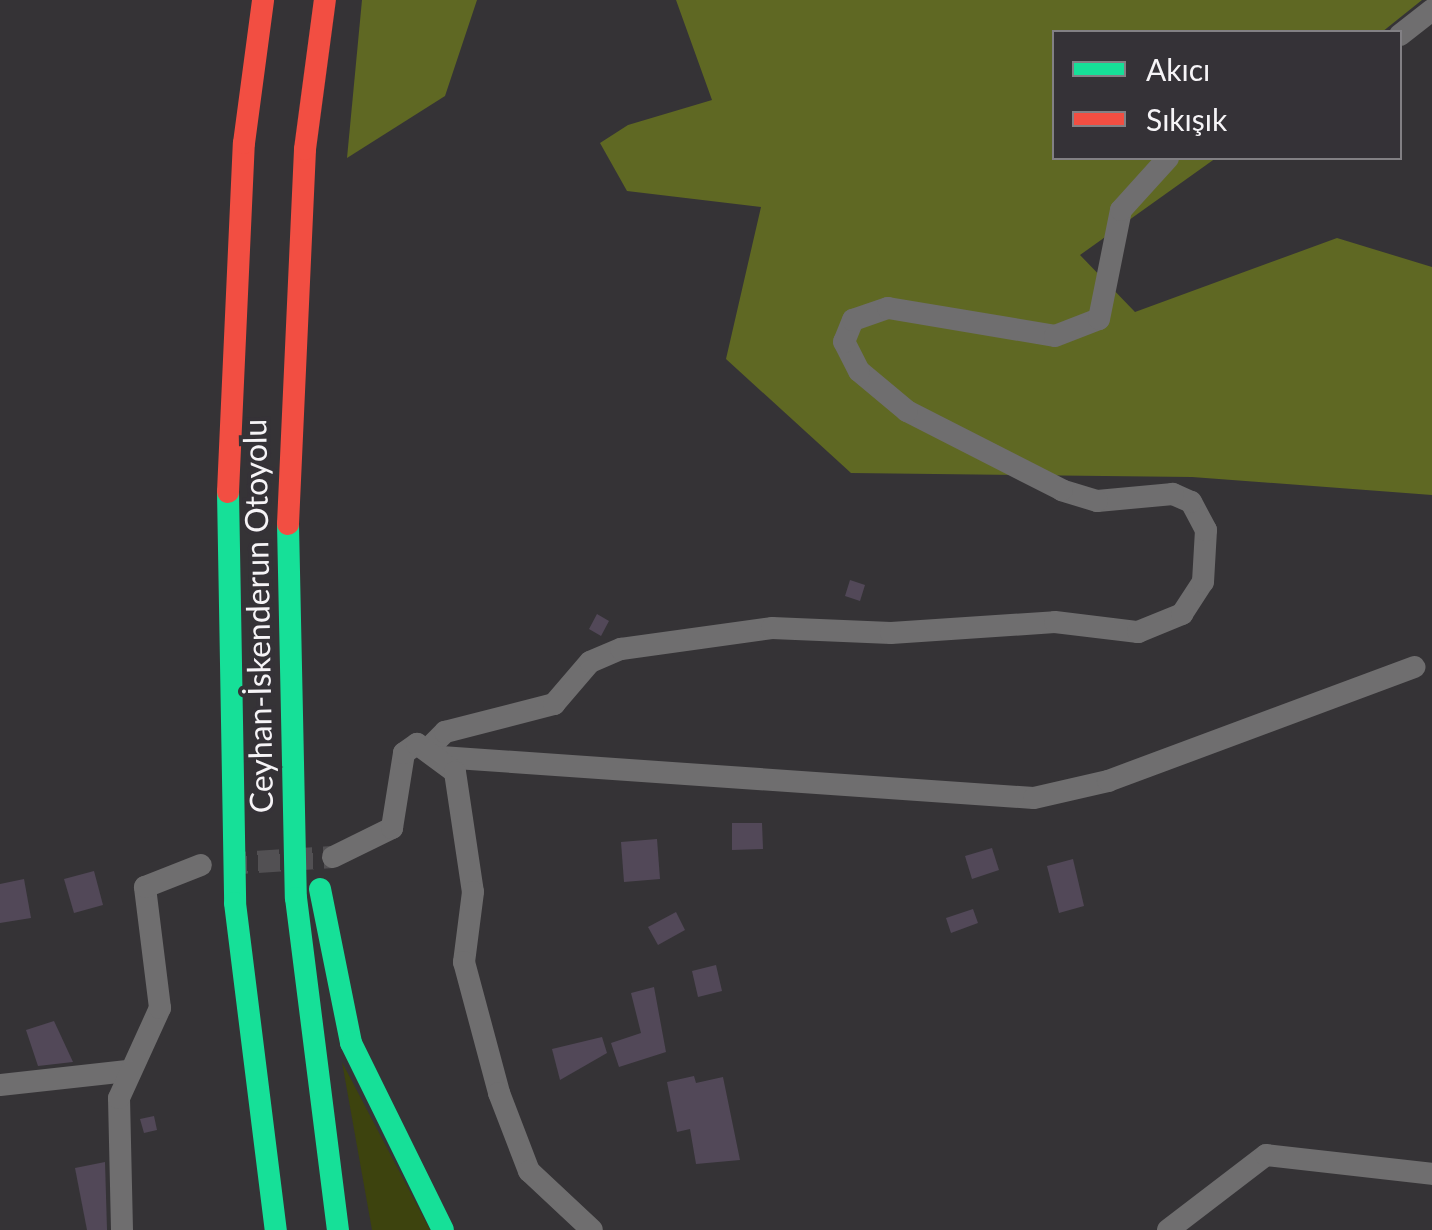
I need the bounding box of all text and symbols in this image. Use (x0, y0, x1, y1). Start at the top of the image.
legend (1052, 30, 1402, 160)
text: Akıcı (1146, 51, 1210, 87)
text: Sıkışık (1146, 101, 1227, 137)
street label: Ceyhan-İskenderun Otoyolu (235, 418, 281, 814)

